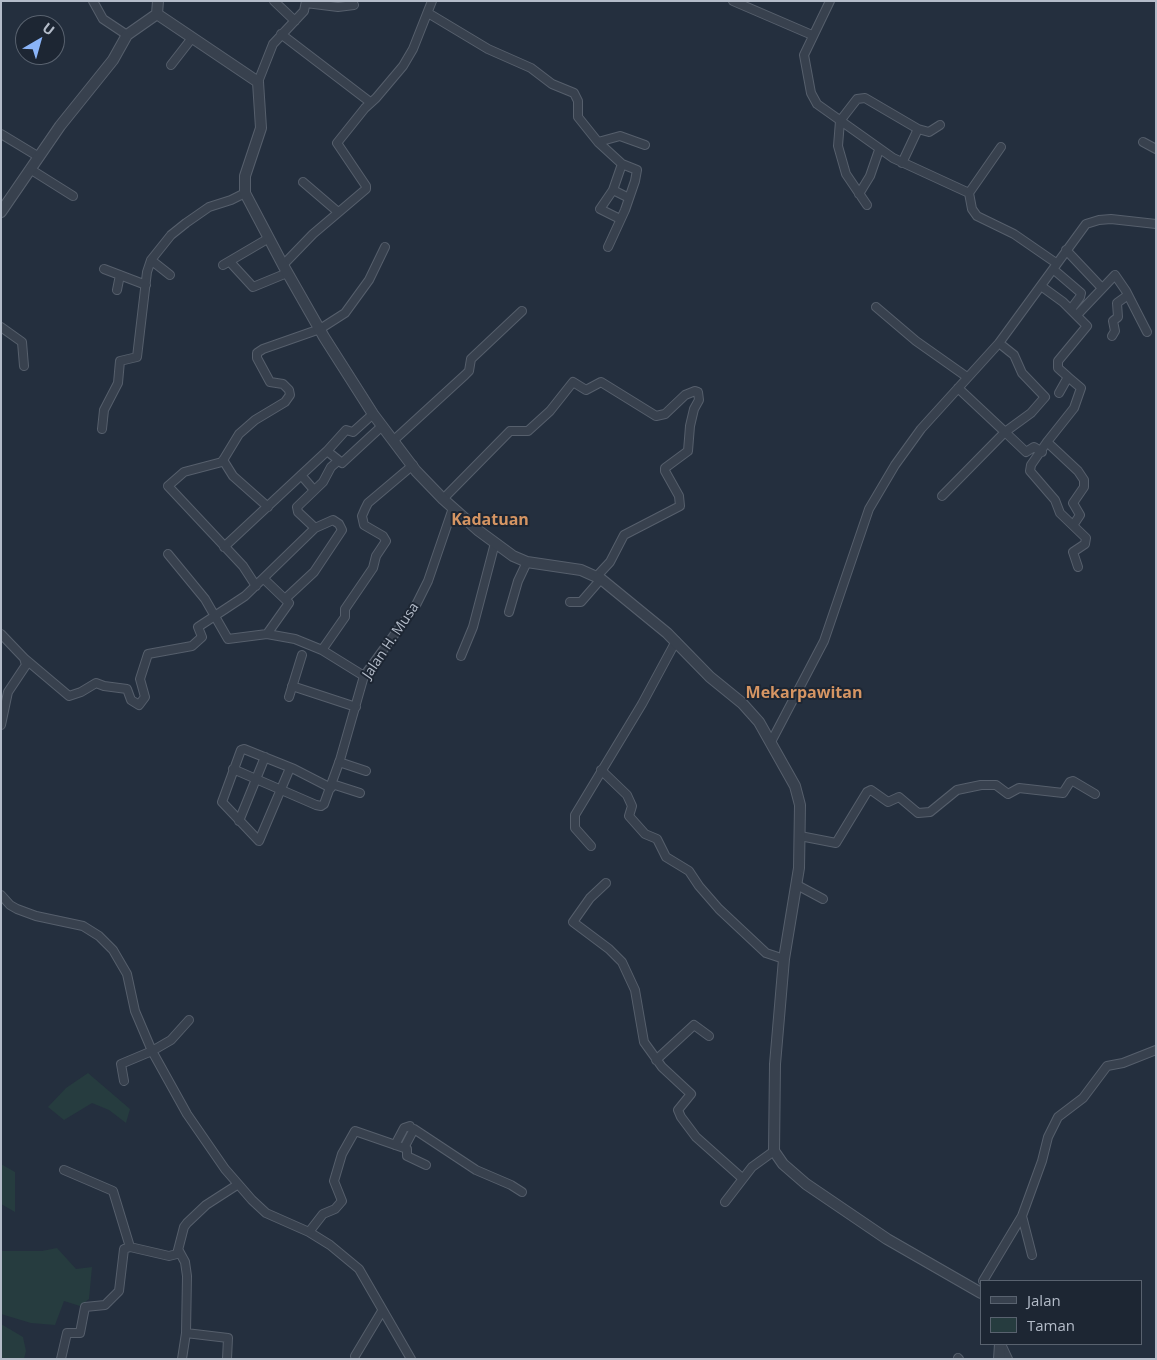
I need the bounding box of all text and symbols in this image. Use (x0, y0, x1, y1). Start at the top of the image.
north arrow (15, 15, 65, 65)
text: U (39, 18, 59, 39)
district label: Kadatuan (451, 510, 529, 530)
street label: Jalan H. Musa (359, 600, 423, 682)
district label: Mekarpawitan (746, 683, 862, 703)
legend (980, 1280, 1142, 1345)
text: Jalan (1027, 1290, 1061, 1310)
text: Taman (1027, 1315, 1075, 1335)

